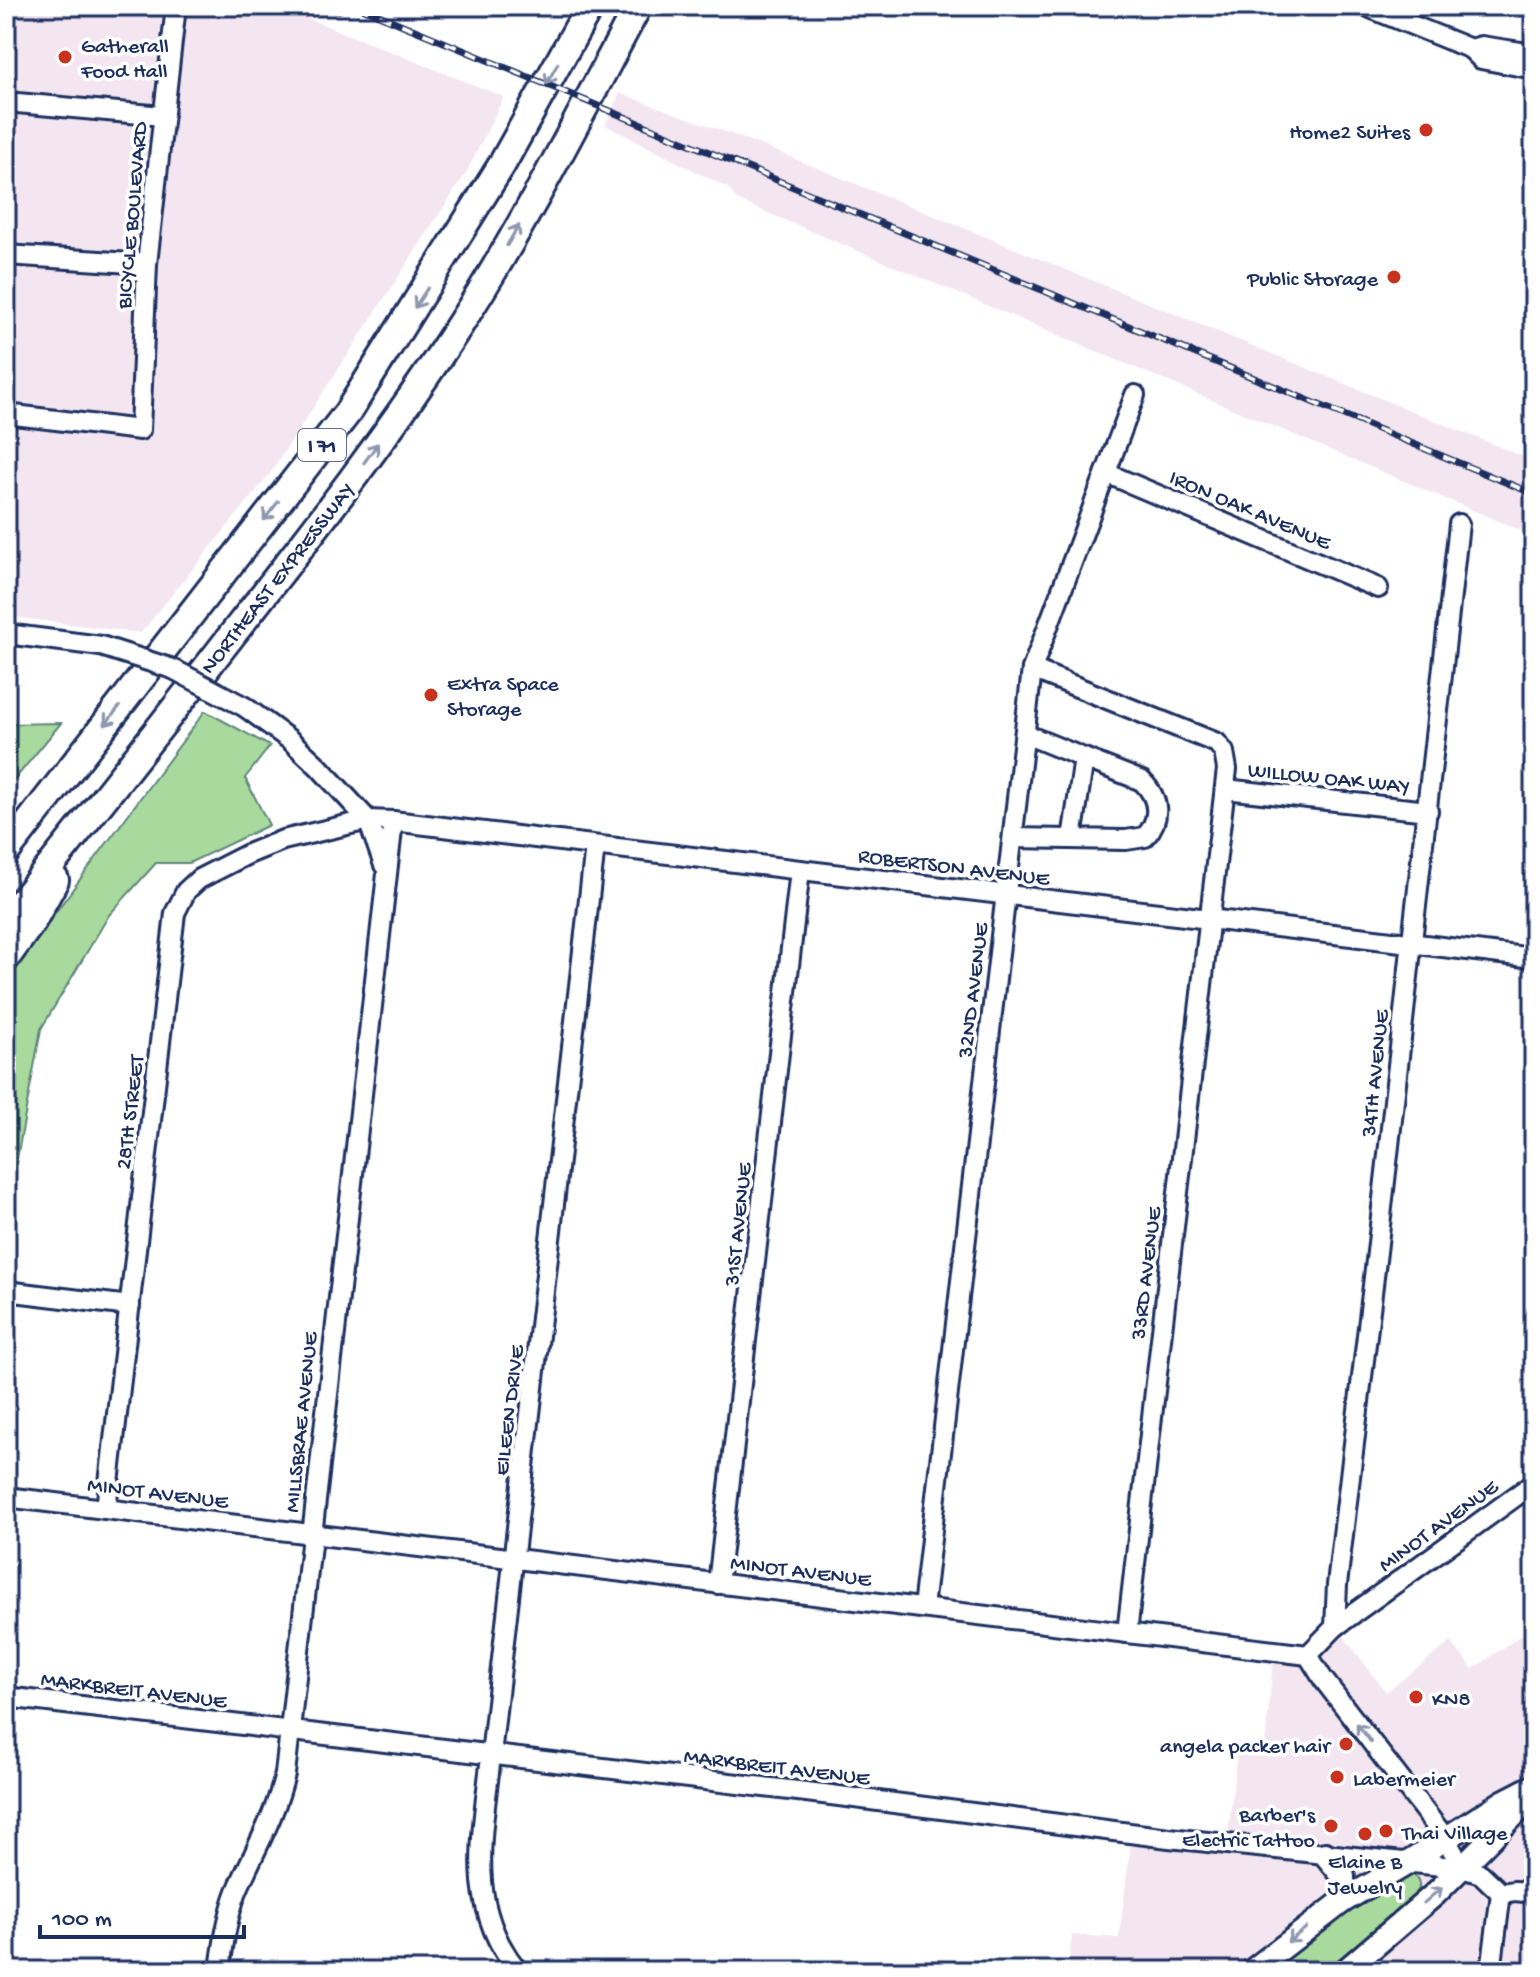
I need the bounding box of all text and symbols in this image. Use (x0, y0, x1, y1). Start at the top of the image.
place label: Gatherall Food Hall (80, 35, 169, 86)
marker: Gatherall Food Hall (56, 48, 74, 66)
one-way arrow (544, 62, 560, 85)
street label: BICYCLE BOULEVARD (113, 120, 155, 311)
place label: Home2 Suites (1289, 121, 1411, 147)
marker: Home2 Suites (1417, 121, 1435, 139)
one-way arrow (505, 224, 521, 247)
place label: Public Storage (1246, 268, 1379, 294)
marker: Public Storage (1385, 268, 1403, 286)
one-way arrow (412, 286, 428, 309)
road number: I 71 (298, 429, 346, 461)
one-way arrow (362, 443, 379, 464)
street label: IRON OAK AVENUE (1165, 466, 1335, 558)
street label: NORTHEAST EXPRESSWAY (196, 479, 362, 680)
one-way arrow (263, 500, 280, 521)
place label: Extra Space Storage (447, 673, 559, 724)
marker: Extra Space Storage (422, 686, 440, 704)
one-way arrow (103, 705, 121, 726)
street label: WILLOW OAK WAY (1246, 759, 1411, 801)
street label: ROBERTSON AVENUE (856, 844, 1052, 894)
street label: 32ND AVENUE (954, 920, 996, 1060)
street label: 34TH AVENUE (1357, 1007, 1397, 1139)
street label: 28TH STREET (112, 1052, 152, 1171)
street label: 31ST AVENUE (720, 1160, 760, 1288)
street label: 33RD AVENUE (1127, 1204, 1169, 1342)
street label: MILLSBRAE AVENUE (281, 1330, 326, 1514)
street label: EILEEN DRIVE (490, 1343, 532, 1477)
street label: MINOT AVENUE (86, 1473, 231, 1517)
street label: MINOT AVENUE (1374, 1474, 1505, 1579)
street label: MINOT AVENUE (729, 1551, 874, 1595)
street label: MARKBREIT AVENUE (39, 1668, 229, 1716)
marker: KN8 (1407, 1688, 1425, 1706)
place label: KN8 (1432, 1688, 1471, 1714)
one-way arrow (1356, 1723, 1373, 1744)
place label: angela packer hair (1160, 1735, 1332, 1761)
marker: angela packer hair (1337, 1735, 1355, 1753)
street label: MARKBREIT AVENUE (682, 1745, 872, 1793)
marker: Labermeier (1328, 1768, 1346, 1786)
place label: Labermeier (1353, 1768, 1457, 1794)
place label: Barber's Electric Tattoo (1182, 1804, 1316, 1855)
marker: Barber's Electric Tattoo (1322, 1817, 1340, 1835)
marker: Thai Village (1377, 1822, 1395, 1840)
place label: Thai Village (1400, 1822, 1508, 1848)
marker: Elaine B Jewelry (1356, 1825, 1374, 1843)
place label: Elaine B Jewelry (1328, 1851, 1403, 1902)
one-way arrow (1423, 1886, 1443, 1904)
scale bar (40, 1889, 244, 1939)
text: 100 m (51, 1906, 112, 1935)
one-way arrow (1287, 1927, 1308, 1944)

